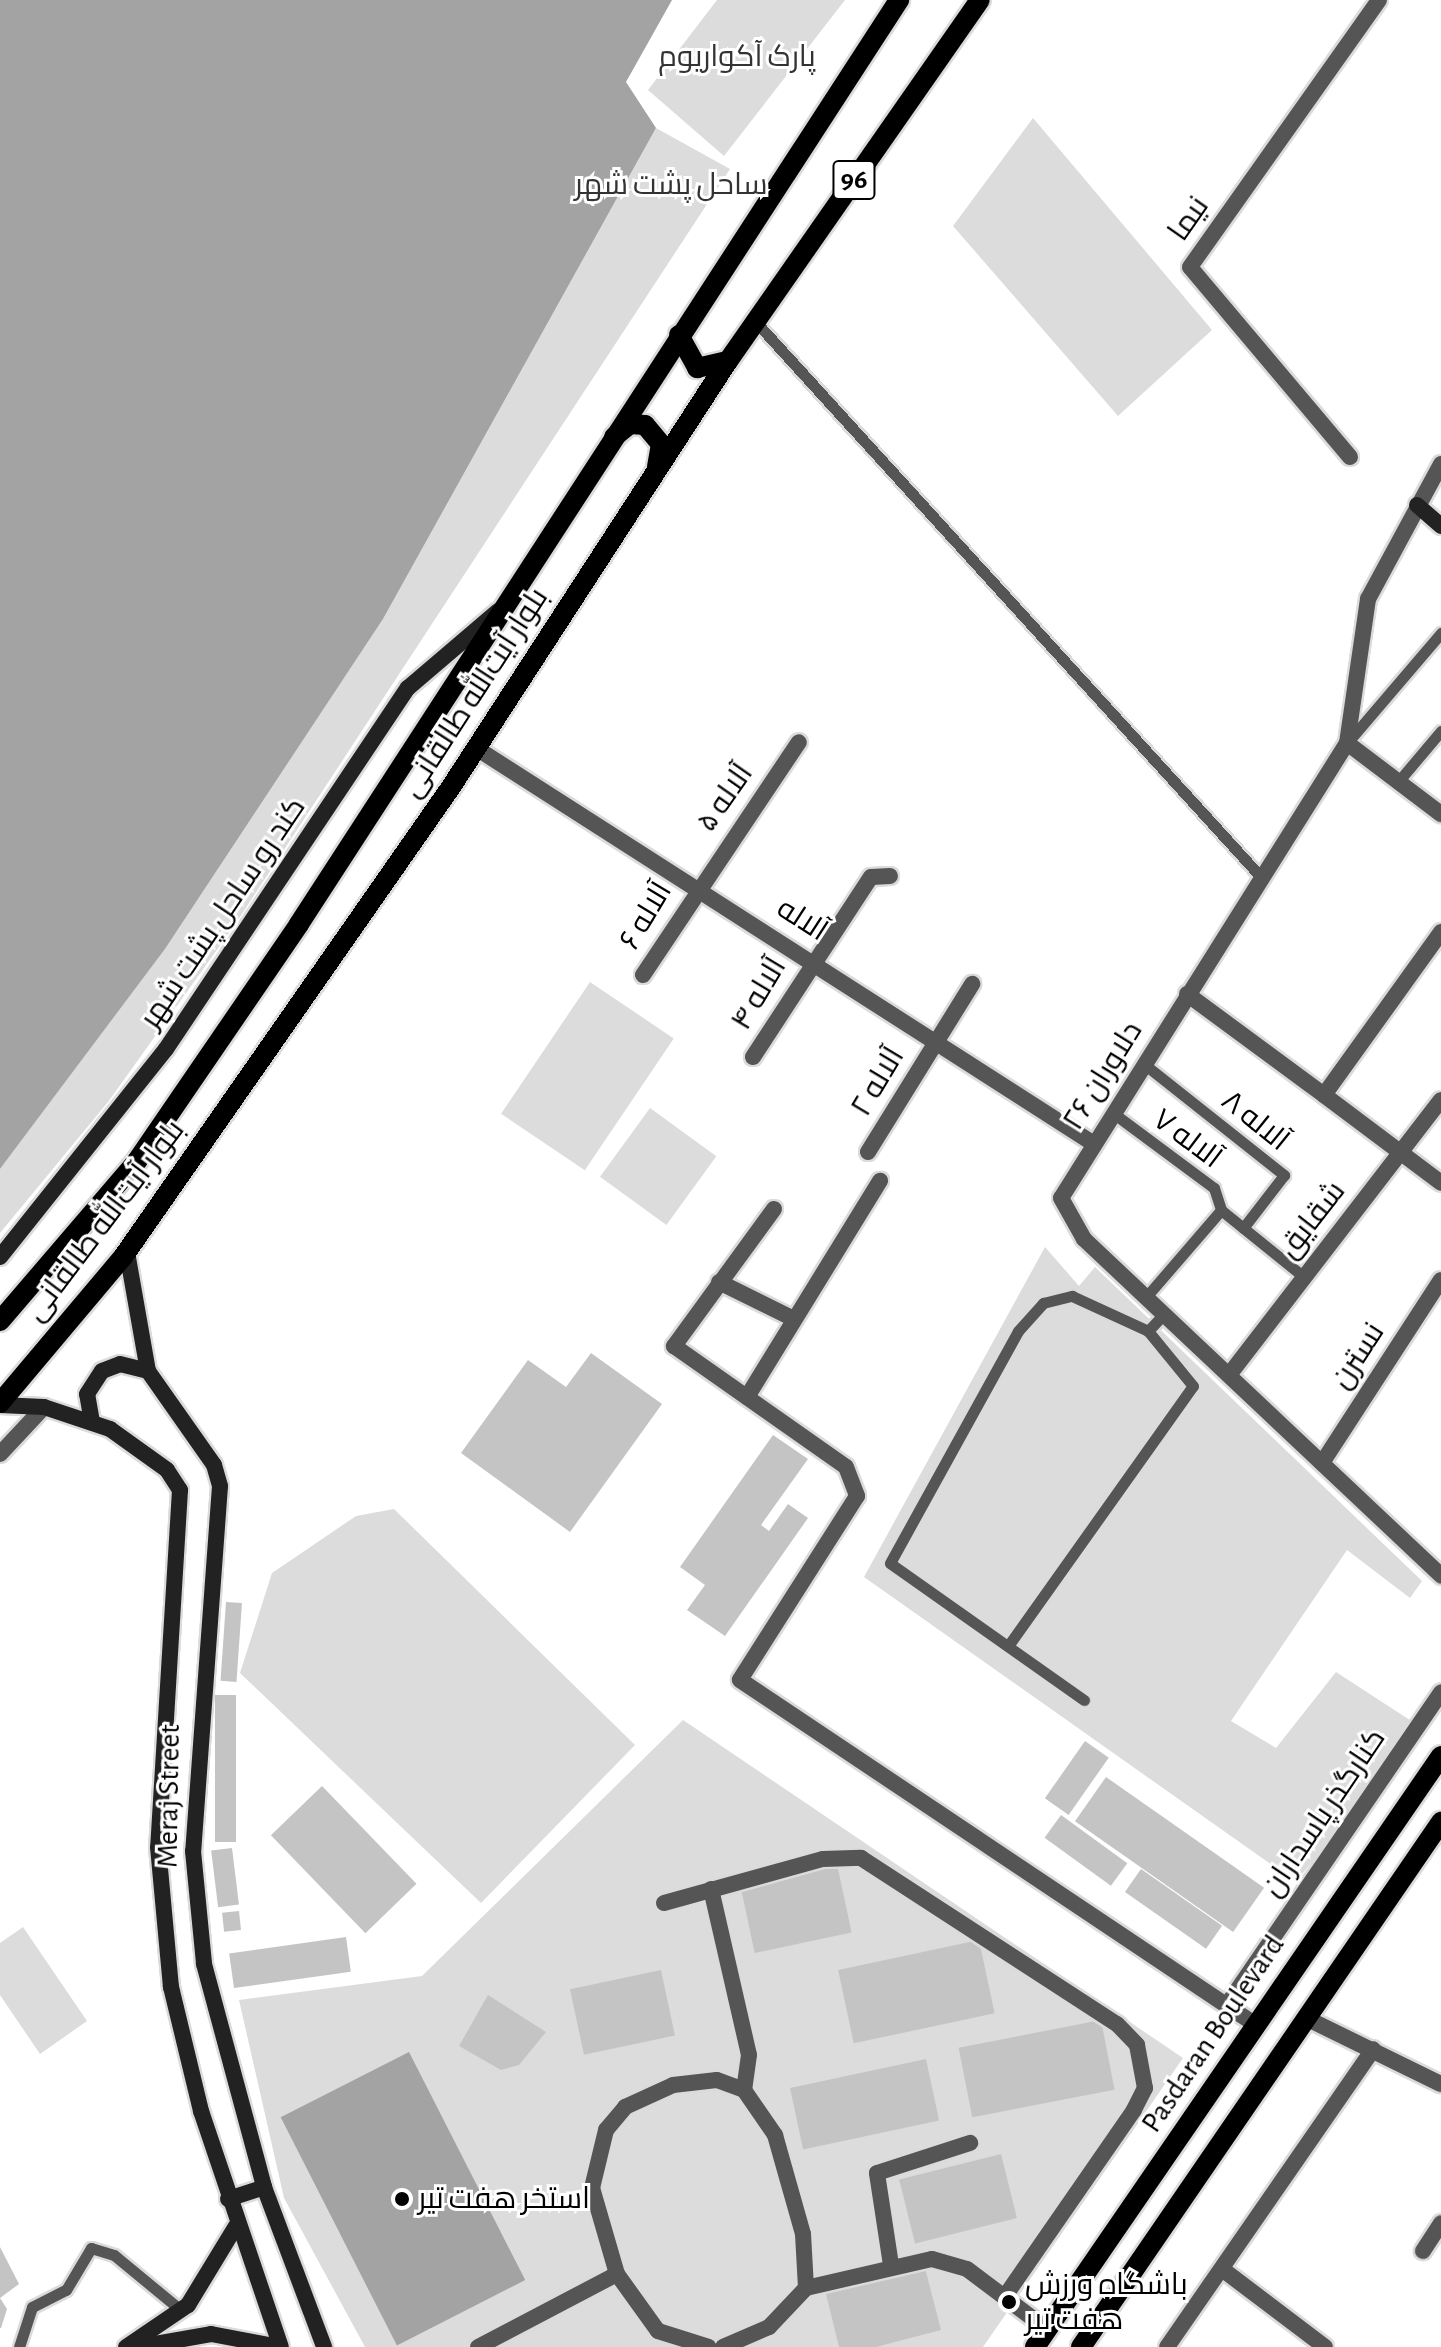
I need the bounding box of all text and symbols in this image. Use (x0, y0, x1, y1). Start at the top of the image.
park label: پارک آکواریوم (658, 39, 816, 75)
road number: 96 (832, 156, 876, 204)
park label: ساحل پشت شهر (574, 167, 768, 203)
street label: نیما (1161, 190, 1217, 248)
street label: بلوار آیت‌الله طالقانی (394, 581, 556, 805)
street label: آلاله ۵ (689, 757, 761, 839)
street label: کند رو ساحل پشت شهر (132, 791, 314, 1035)
street label: آلاله ۶ (612, 876, 680, 956)
street label: آلاله (770, 890, 834, 950)
street label: آلاله ۴ (724, 951, 794, 1037)
street label: دلاوران ۲۶ (1056, 1015, 1150, 1137)
street label: آلاله ۲ (844, 1041, 912, 1123)
street label: آلاله ۸ (1214, 1083, 1296, 1159)
street label: آلاله ۷ (1146, 1102, 1228, 1176)
street label: بلوار آیت‌الله طالقانی (18, 1113, 192, 1329)
street label: شقایق (1271, 1174, 1353, 1266)
street label: نسترن (1323, 1316, 1393, 1396)
street label: کنارگذر پاسداران (1255, 1722, 1393, 1904)
street label: Meraj Street (150, 1724, 188, 1868)
street label: Pasdaran Boulevard (1134, 1928, 1292, 2140)
place label: استخر هفت تیر (418, 2181, 590, 2217)
marker: استخر هفت تیر (393, 2190, 411, 2208)
place label: باشگاه ورزش هفت تیر (1025, 2267, 1188, 2338)
marker: باشگاه ورزش هفت تیر (1000, 2293, 1018, 2311)

